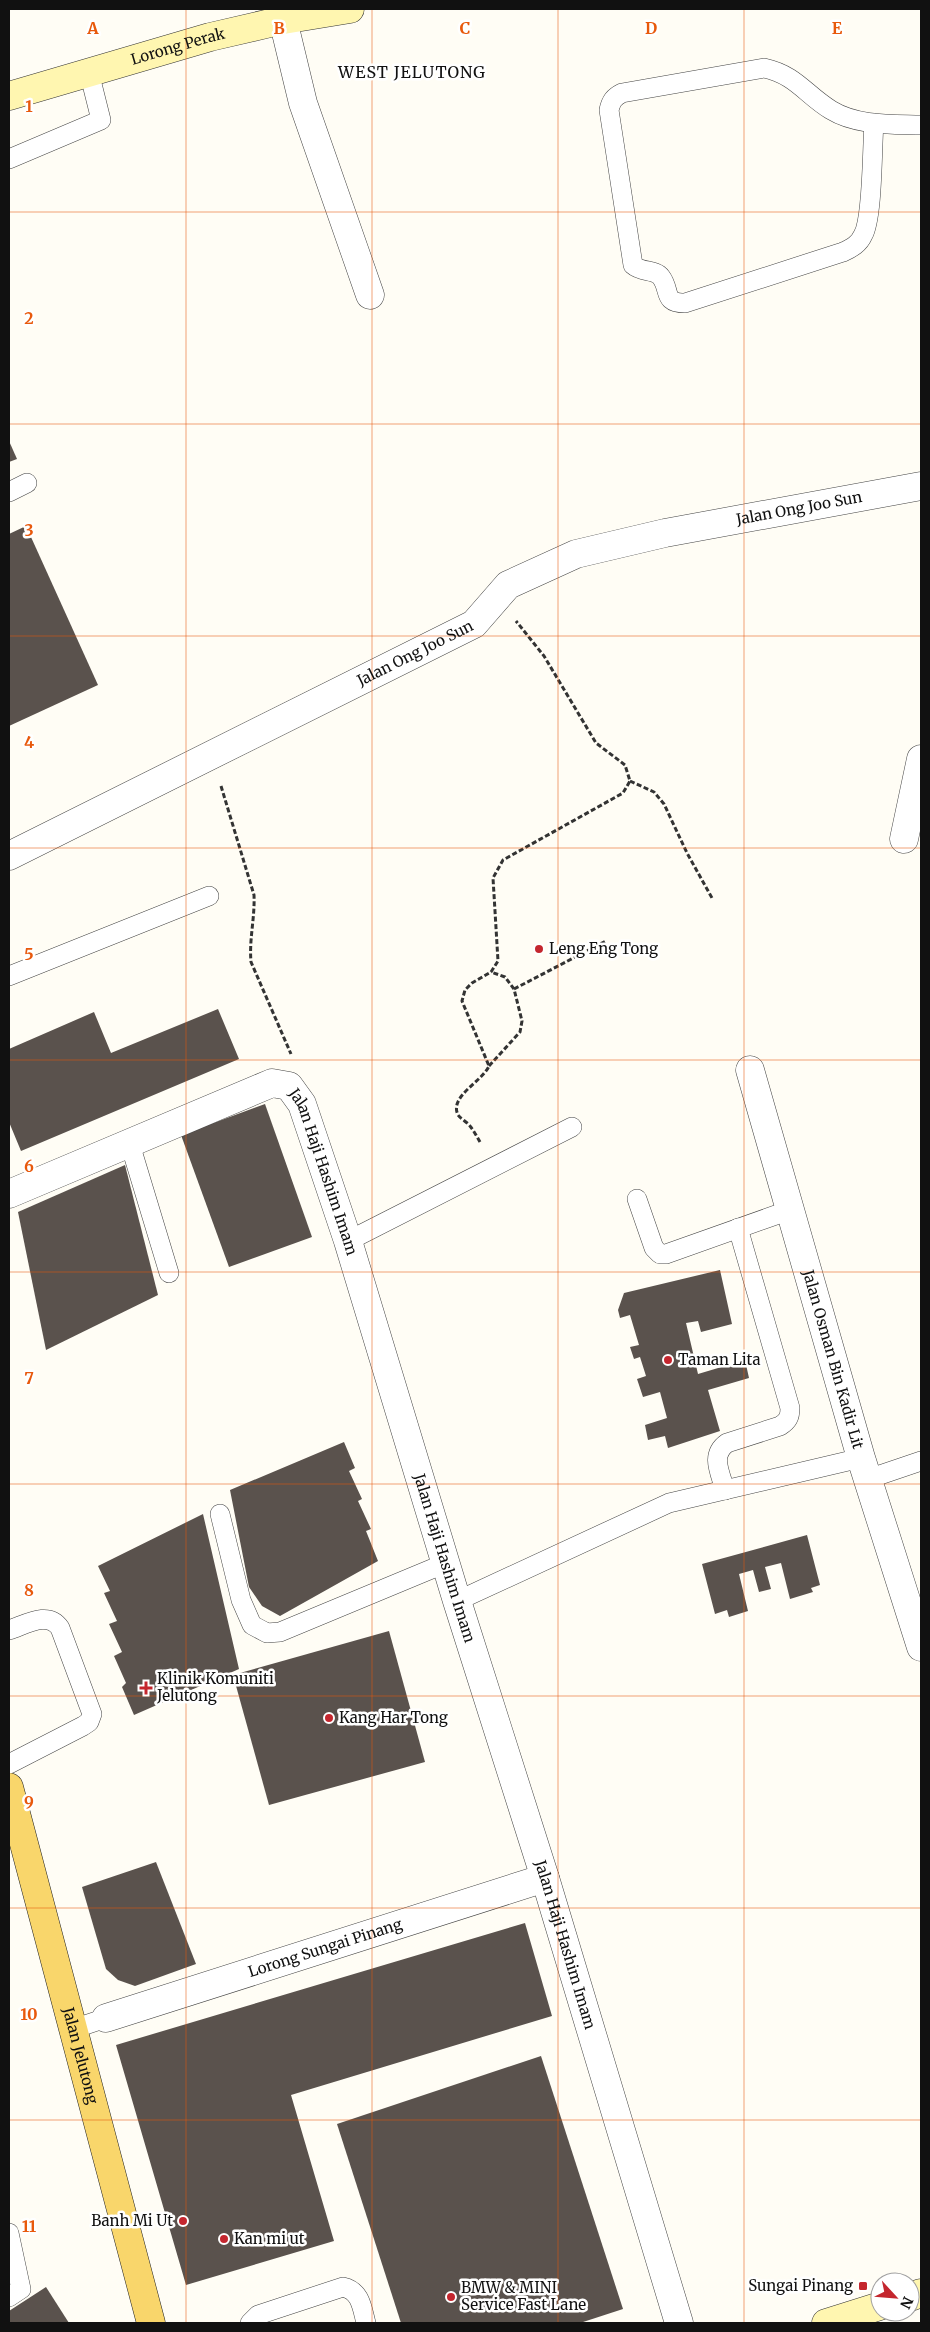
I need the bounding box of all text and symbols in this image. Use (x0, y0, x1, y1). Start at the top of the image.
text: A (86, 18, 99, 38)
text: B (273, 18, 285, 38)
text: C (460, 18, 470, 38)
text: D (645, 18, 657, 38)
text: E (832, 18, 843, 38)
street label: Lorong Perak (128, 24, 227, 69)
district label: WEST JELUTONG (337, 62, 486, 82)
text: 1 (25, 96, 33, 116)
text: 2 (24, 308, 34, 328)
street label: Jalan Ong Joo Sun (734, 487, 864, 529)
text: 3 (24, 520, 34, 540)
street label: Jalan Ong Joo Sun (353, 616, 476, 690)
text: 4 (24, 732, 34, 752)
place label: Leng Eng Tong (549, 939, 658, 958)
marker: Leng Eng Tong (533, 943, 545, 955)
text: 5 (24, 944, 34, 964)
street label: Jalan Haji Hashim Imam (284, 1084, 362, 1257)
text: 6 (24, 1156, 34, 1176)
street label: Jalan Osman Bin Kadir Lit (798, 1267, 868, 1451)
place label: Taman Lita (678, 1350, 760, 1369)
marker: Taman Lita (662, 1354, 674, 1366)
text: 7 (24, 1368, 34, 1388)
street label: Jalan Haji Hashim Imam (410, 1470, 480, 1645)
text: 8 (24, 1580, 34, 1600)
place label: Klinik Komuniti Jelutong (156, 1669, 274, 1705)
marker: Klinik Komuniti Jelutong (139, 1681, 153, 1695)
place label: Kang Har Tong (339, 1708, 448, 1727)
marker: Kang Har Tong (323, 1712, 335, 1724)
text: 9 (24, 1792, 34, 1812)
street label: Jalan Haji Hashim Imam (531, 1857, 600, 2032)
street label: Lorong Sungai Pinang (246, 1914, 404, 1981)
text: 10 (20, 2004, 38, 2024)
street label: Jalan Jelutong (59, 2004, 103, 2106)
place label: Banh Mi Ut (91, 2211, 173, 2230)
marker: Banh Mi Ut (177, 2215, 189, 2227)
text: 11 (22, 2216, 37, 2236)
place label: Kan mi ut (234, 2229, 305, 2248)
marker: Kan mi ut (218, 2233, 230, 2245)
north arrow (870, 2272, 920, 2322)
place label: Sungai Pinang (748, 2276, 853, 2295)
place label: BMW & MINI Service Fast Lane (461, 2278, 586, 2314)
marker: Sungai Pinang (857, 2280, 869, 2292)
marker: BMW & MINI Service Fast Lane (445, 2291, 457, 2303)
text: N (896, 2294, 917, 2312)

